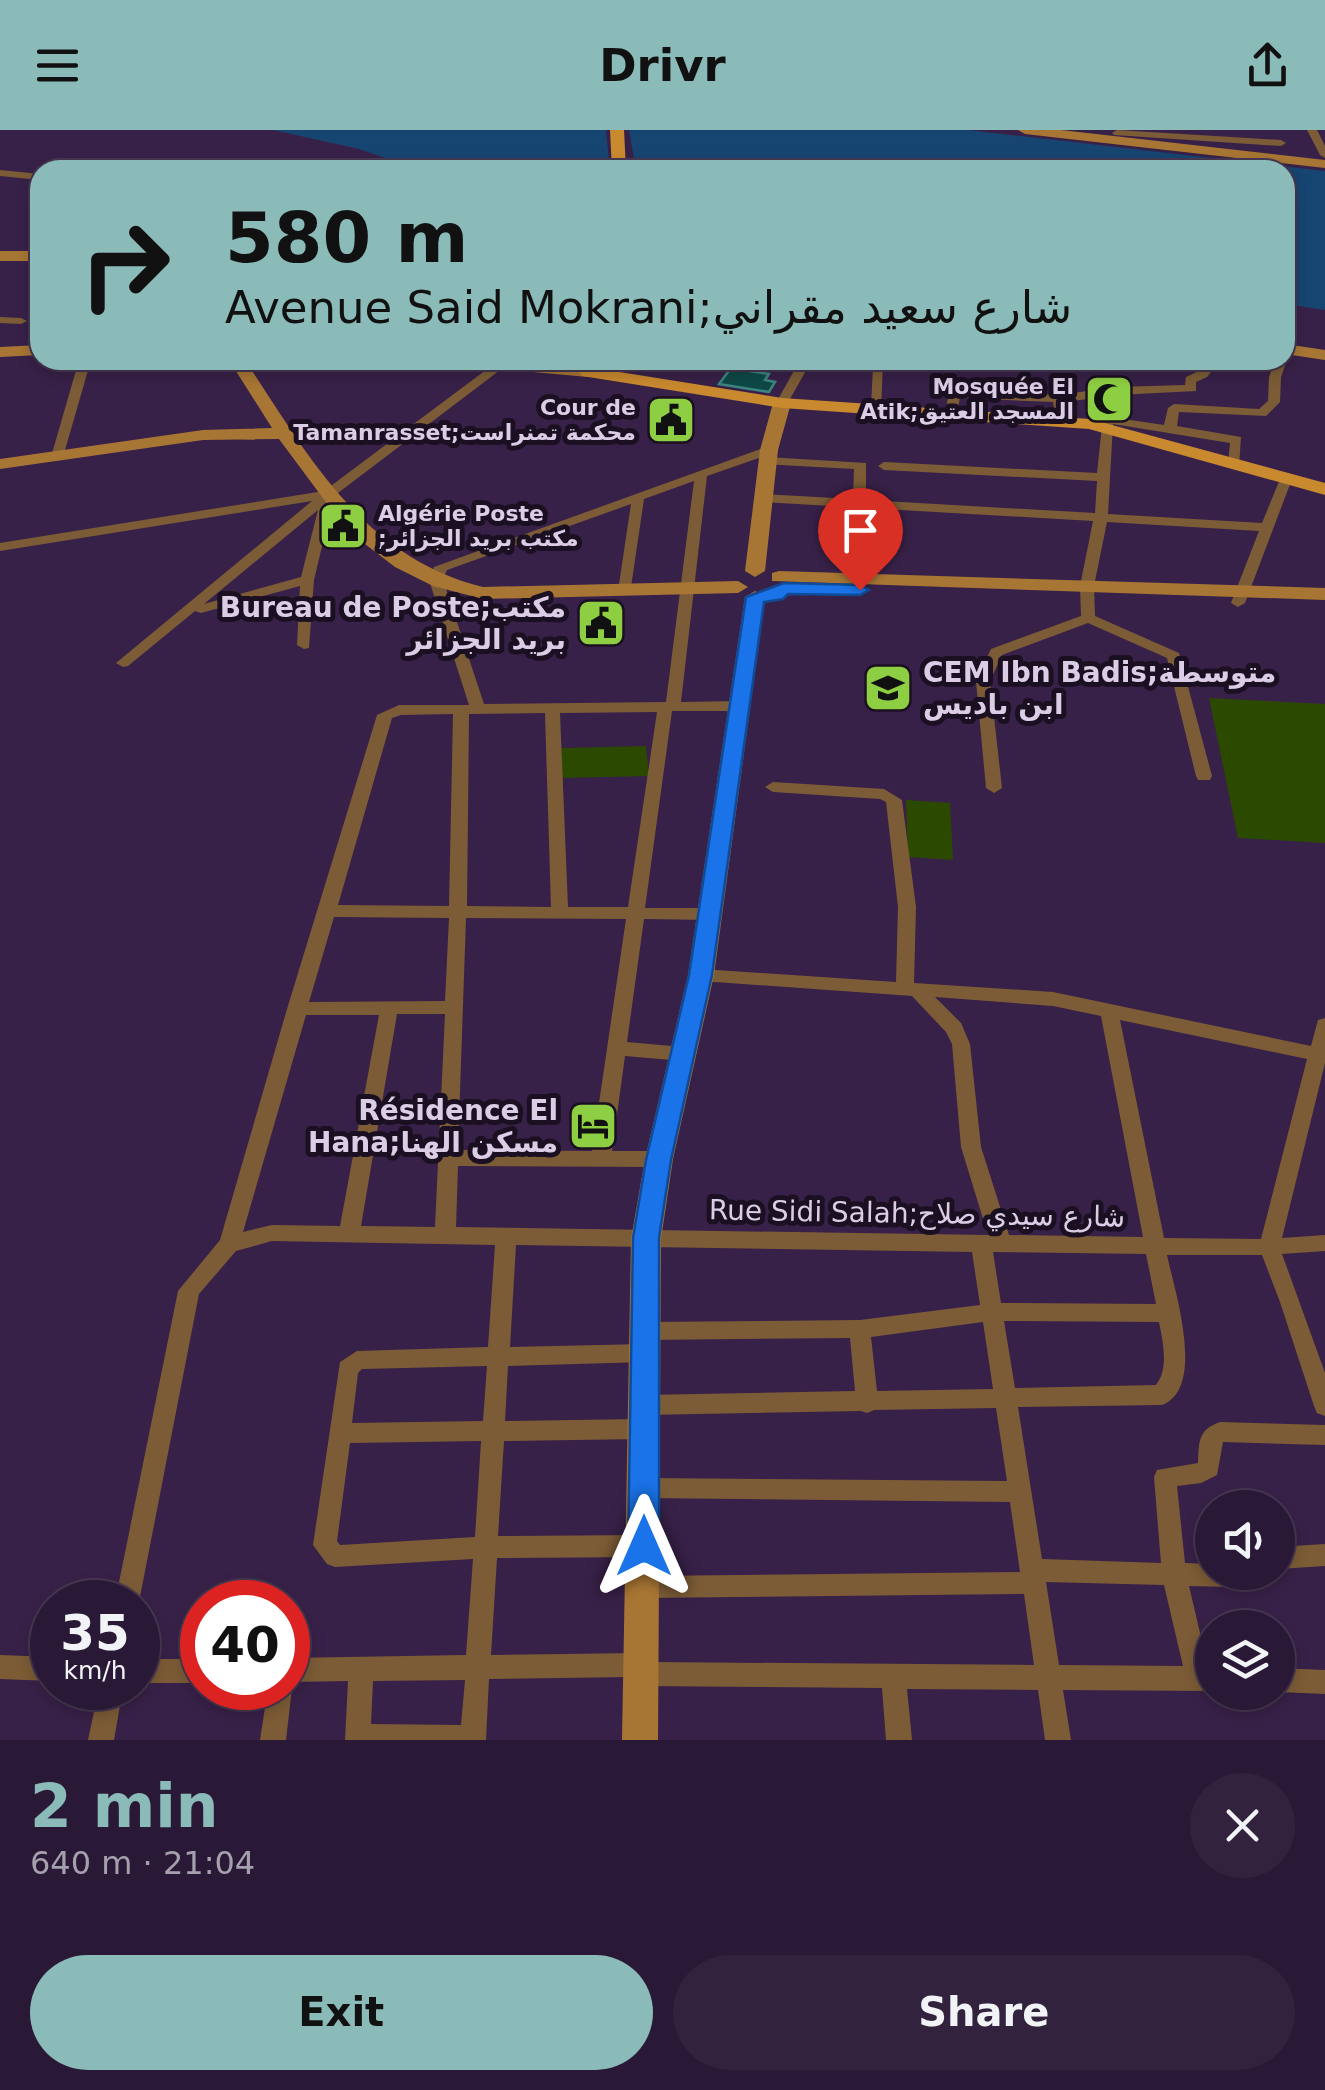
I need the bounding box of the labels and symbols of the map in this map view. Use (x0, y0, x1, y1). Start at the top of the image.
mosque icon: Mosquée El Atik;المسجد العتيق (1083, 373, 1135, 425)
place label: Mosquée El Atik;المسجد العتيق (860, 374, 1074, 425)
public building icon: Cour de Tamanrasset;محكمة تمنراست (645, 394, 697, 446)
place label: Cour de Tamanrasset;محكمة تمنراست (293, 395, 636, 446)
pin (818, 488, 903, 591)
public building icon: Algérie Poste ;مكتب بريد الجزائر (317, 500, 369, 552)
place label: Algérie Poste ;مكتب بريد الجزائر (378, 501, 579, 552)
place label: Bureau de Poste;مكتب بريد الجزائر (220, 591, 566, 656)
public building icon: Bureau de Poste;مكتب بريد الجزائر (575, 597, 627, 649)
place label: CEM Ibn Badis;متوسطة ابن باديس (923, 656, 1276, 721)
school or university icon: CEM Ibn Badis;متوسطة ابن باديس (862, 662, 914, 714)
place label: Résidence El Hana;مسكن الهنا (308, 1094, 558, 1159)
hotel icon: Résidence El Hana;مسكن الهنا (567, 1100, 619, 1152)
street label: Rue Sidi Salah;شارع سيدي صلاح (709, 1193, 1125, 1234)
position arrow (592, 1494, 696, 1598)
speed limit sign: 40 (180, 1580, 310, 1710)

